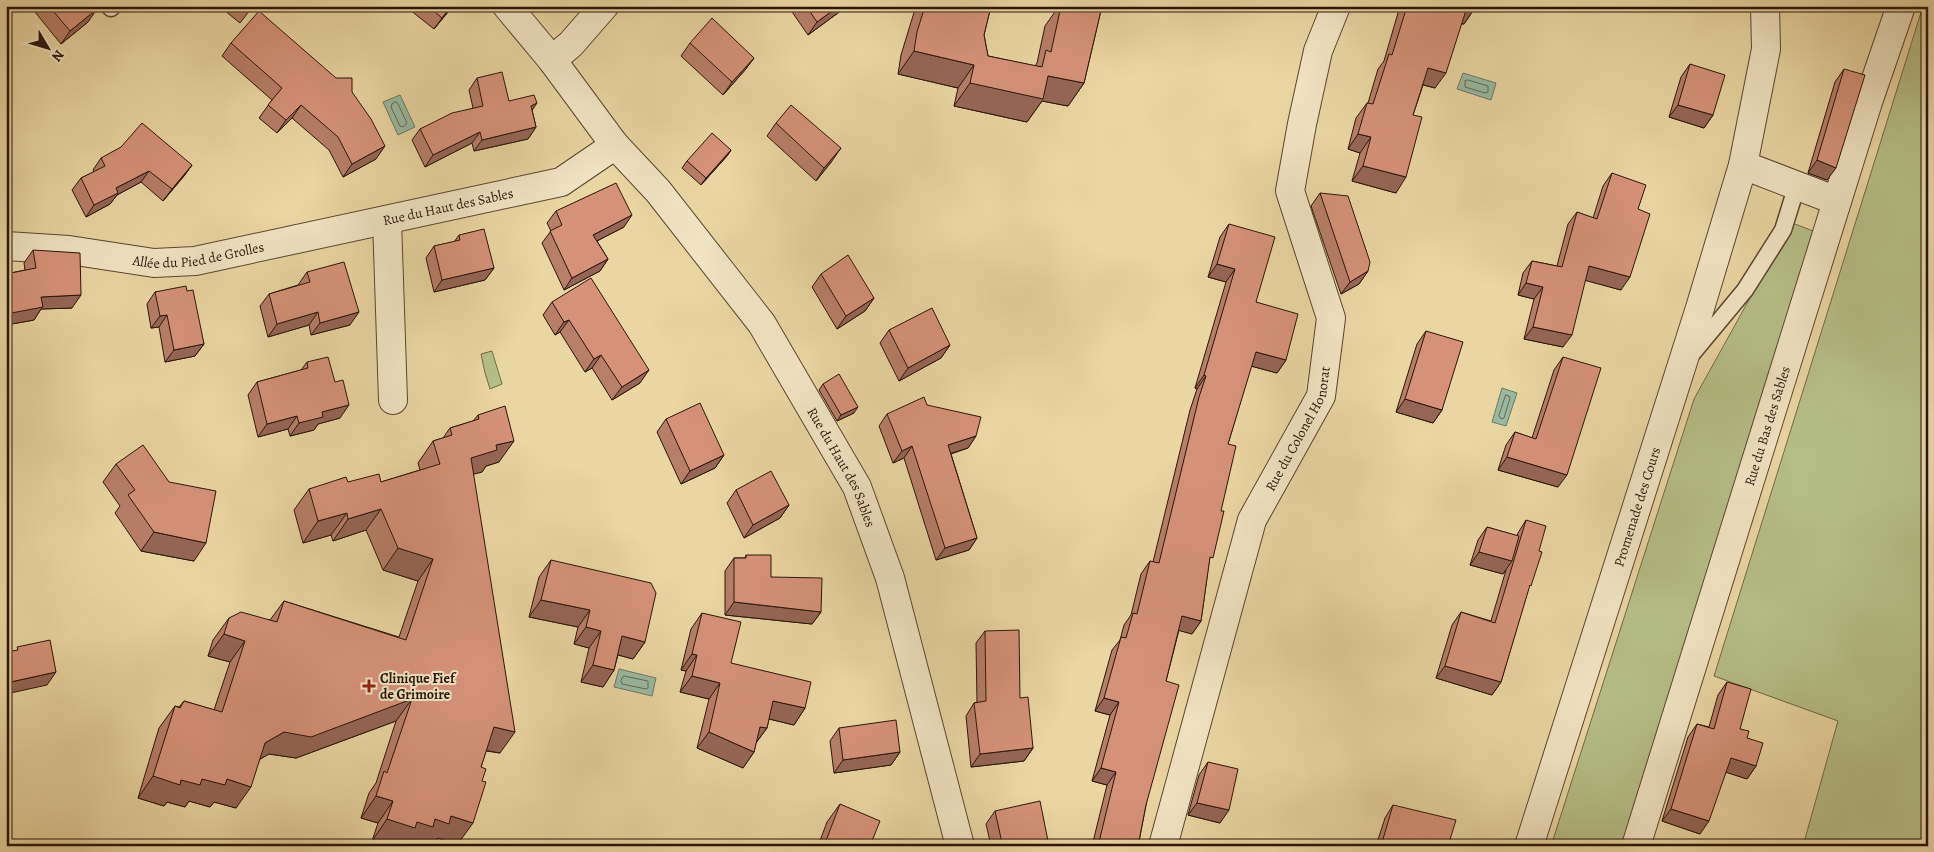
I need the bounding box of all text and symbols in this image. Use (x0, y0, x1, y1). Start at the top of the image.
north arrow (22, 22, 72, 72)
text: N (47, 46, 68, 66)
street label: Rue du Haut des Sables (381, 184, 515, 230)
street label: Allée du Pied de Grolles (130, 237, 266, 273)
street label: Rue du Bas des Sables (1740, 364, 1795, 488)
street label: Rue du Colonel Honorat (1261, 365, 1335, 495)
street label: Rue du Haut des Sables (803, 404, 880, 530)
street label: Promenade des Cours (1609, 445, 1665, 569)
place label: Clinique Fief de Grimoire (380, 669, 457, 704)
marker: Clinique Fief de Grimoire (362, 679, 376, 693)

